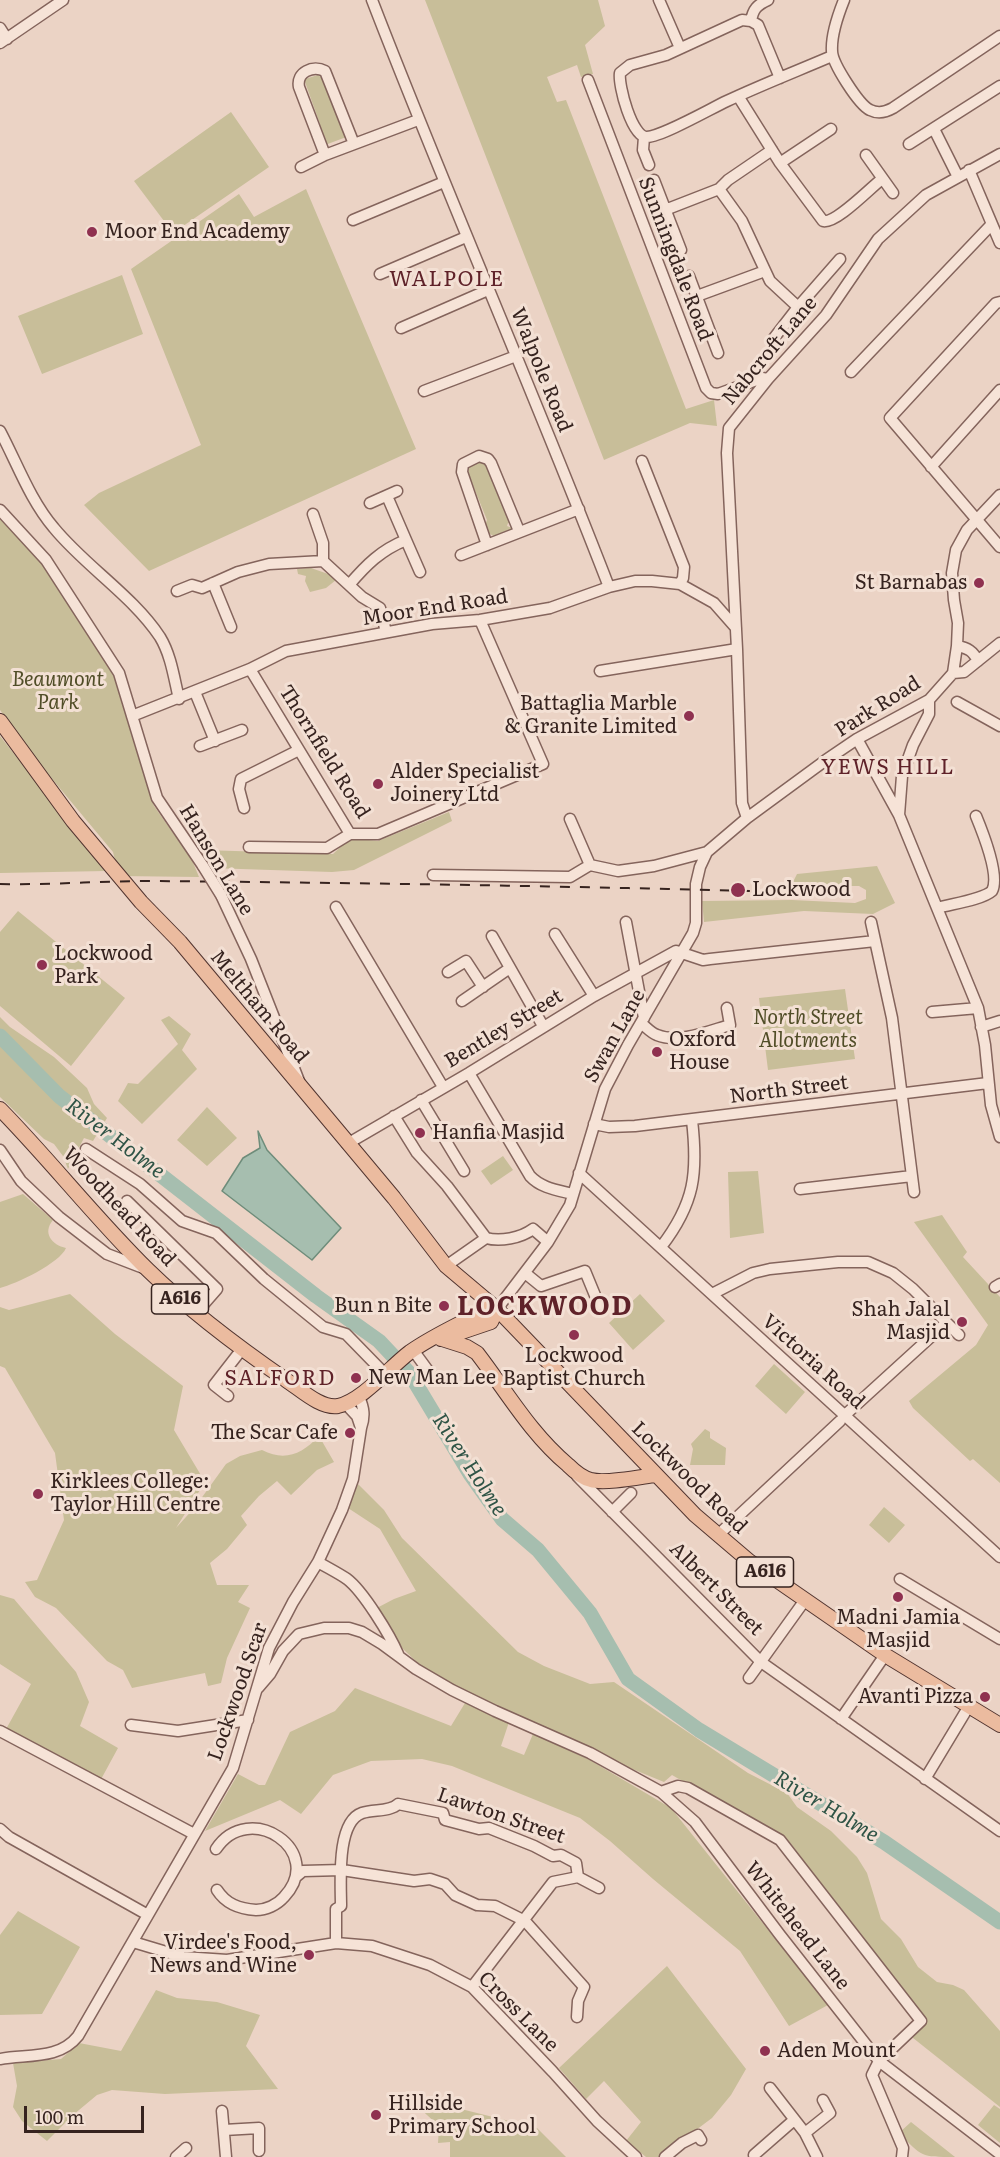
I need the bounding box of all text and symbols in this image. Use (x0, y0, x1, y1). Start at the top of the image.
street label: Sunningdale Road (633, 174, 717, 344)
place label: Moor End Academy (104, 220, 290, 244)
marker: Moor End Academy (85, 225, 99, 239)
district label: WALPOLE (389, 267, 505, 293)
street label: Nabcroft Lane (718, 292, 822, 410)
street label: Walpole Road (505, 304, 577, 436)
place label: St Barnabas (855, 571, 967, 595)
marker: St Barnabas (972, 576, 986, 590)
street label: Moor End Road (361, 585, 509, 631)
park label: Beaumont Park (12, 668, 104, 715)
street label: Park Road (831, 671, 925, 743)
street label: Thornfield Road (273, 681, 375, 823)
place label: Battaglia Marble & Granite Limited (505, 692, 677, 739)
marker: Battaglia Marble & Granite Limited (682, 709, 696, 723)
district label: YEWS HILL (821, 755, 955, 781)
place label: Alder Specialist Joinery Ltd (390, 760, 539, 807)
marker: Alder Specialist Joinery Ltd (371, 777, 385, 791)
street label: Hanson Lane (174, 800, 258, 920)
place label: Lockwood (752, 878, 851, 902)
marker: Lockwood (729, 881, 747, 899)
place label: Lockwood Park (54, 942, 153, 989)
street label: Meltham Road (205, 946, 313, 1068)
marker: Lockwood Park (35, 958, 49, 972)
street label: Bentley Street (441, 984, 567, 1074)
street label: Swan Lane (579, 985, 651, 1087)
park label: North Street Allotments (753, 1006, 863, 1053)
place label: Oxford House (669, 1028, 736, 1075)
marker: Oxford House (650, 1045, 664, 1059)
street label: North Street (728, 1071, 850, 1109)
water label: River Holme (60, 1094, 170, 1184)
place label: Hanfia Masjid (432, 1121, 565, 1145)
marker: Hanfia Masjid (413, 1126, 427, 1140)
street label: Woodhead Road (57, 1142, 181, 1272)
road number: A616 (152, 1284, 208, 1314)
district label: LOCKWOOD (457, 1291, 633, 1323)
place label: Bun n Bite (334, 1294, 432, 1318)
place label: Shah Jalal Masjid (851, 1298, 950, 1345)
marker: Bun n Bite (437, 1299, 451, 1313)
street label: Victoria Road (757, 1310, 869, 1414)
marker: Shah Jalal Masjid (955, 1315, 969, 1329)
marker: Lockwood Baptist Church (567, 1328, 581, 1342)
place label: Lockwood Baptist Church (502, 1344, 646, 1391)
district label: SALFORD (224, 1366, 336, 1392)
place label: New Man Lee (368, 1366, 496, 1390)
marker: New Man Lee (349, 1371, 363, 1385)
water label: River Holme (426, 1409, 512, 1521)
street label: Lockwood Road (626, 1417, 752, 1539)
place label: The Scar Cafe (211, 1421, 338, 1445)
marker: The Scar Cafe (343, 1426, 357, 1440)
place label: Kirklees College: Taylor Hill Centre (50, 1470, 220, 1517)
marker: Kirklees College: Taylor Hill Centre (31, 1487, 45, 1501)
street label: Albert Street (664, 1537, 768, 1641)
road number: A616 (736, 1557, 794, 1587)
marker: Madni Jamia Masjid (891, 1590, 905, 1604)
place label: Madni Jamia Masjid (836, 1606, 960, 1653)
street label: Lockwood Scar (203, 1620, 273, 1764)
place label: Avanti Pizza (858, 1685, 973, 1709)
marker: Avanti Pizza (978, 1690, 992, 1704)
water label: River Holme (769, 1766, 883, 1848)
street label: Lawton Street (434, 1783, 568, 1849)
street label: Whitehead Lane (739, 1857, 855, 1995)
place label: Virdee's Food, News and Wine (149, 1931, 297, 1978)
marker: Virdee's Food, News and Wine (302, 1948, 316, 1962)
street label: Cross Lane (473, 1967, 563, 2057)
place label: Aden Mount (777, 2039, 896, 2063)
marker: Aden Mount (758, 2044, 772, 2058)
place label: Hillside Primary School (388, 2092, 536, 2139)
scale bar (27, 2094, 147, 2132)
text: 100 m (35, 2103, 84, 2130)
marker: Hillside Primary School (369, 2108, 383, 2122)

